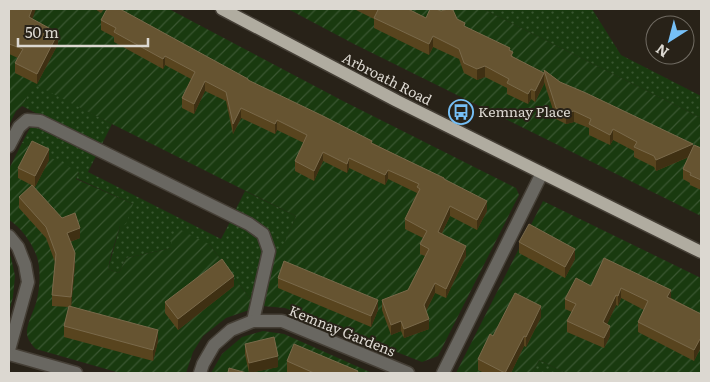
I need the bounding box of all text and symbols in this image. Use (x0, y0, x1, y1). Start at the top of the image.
scale bar (18, 15, 148, 47)
north arrow (645, 15, 695, 65)
text: 50 m (25, 20, 59, 43)
text: N (651, 40, 672, 63)
street label: Arbroath Road (339, 47, 436, 110)
bus stop icon: Kemnay Place (448, 99, 474, 125)
place label: Kemnay Place (478, 101, 571, 121)
street label: Kemnay Gardens (286, 300, 399, 361)

